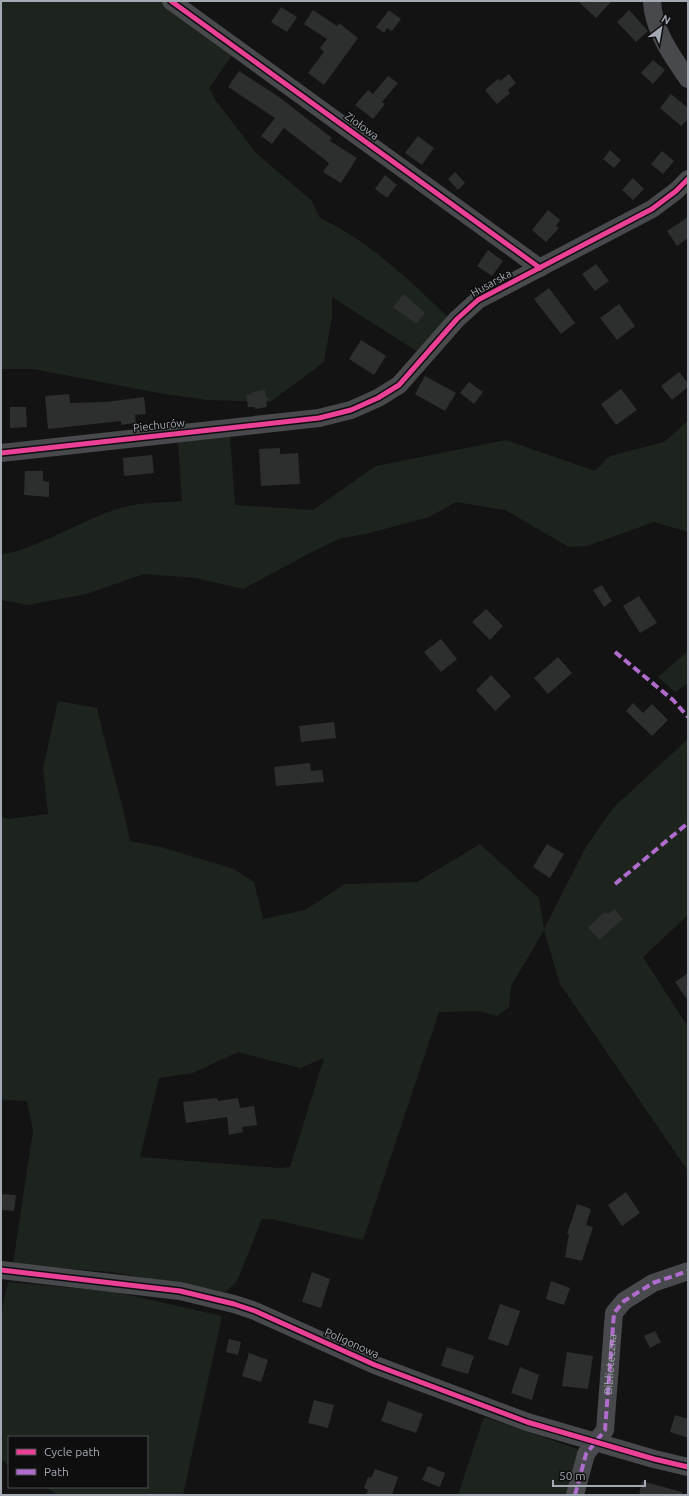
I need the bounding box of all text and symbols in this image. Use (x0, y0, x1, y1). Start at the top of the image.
north arrow (641, 8, 681, 48)
text: N (660, 12, 673, 27)
street label: Ziołowa (343, 110, 381, 142)
street label: Husarska (469, 267, 513, 299)
street label: Piechurów (132, 416, 186, 434)
street label: Poligonowa (323, 1326, 381, 1360)
street label: Biblioteczna (602, 1334, 618, 1395)
legend (8, 1436, 148, 1488)
text: Cycle path (44, 1445, 100, 1458)
scale bar (553, 1462, 645, 1488)
text: Path (44, 1465, 69, 1478)
text: 50 m (559, 1469, 586, 1482)

